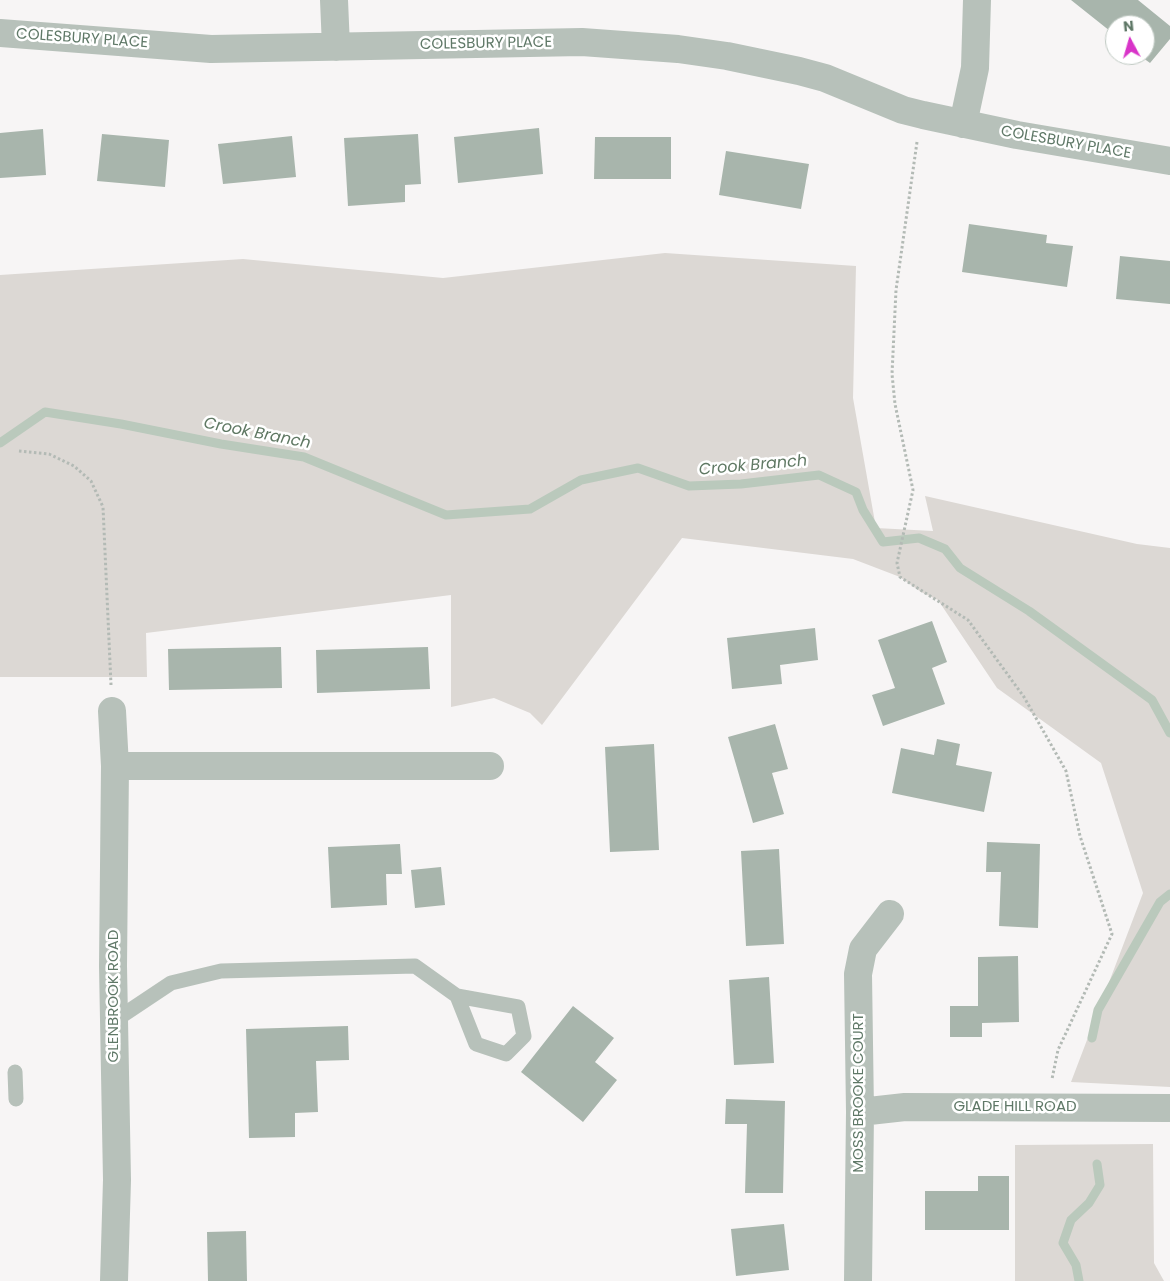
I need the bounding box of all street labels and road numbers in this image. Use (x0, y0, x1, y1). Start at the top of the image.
street label: COLESBURY PLACE (15, 25, 149, 53)
street label: COLESBURY PLACE (420, 34, 552, 54)
street label: COLESBURY PLACE (999, 123, 1133, 163)
street label: GLENBROOK ROAD (105, 930, 123, 1062)
street label: MOSS BROOKE COURT (850, 1013, 868, 1173)
street label: GLADE HILL ROAD (953, 1098, 1077, 1116)

